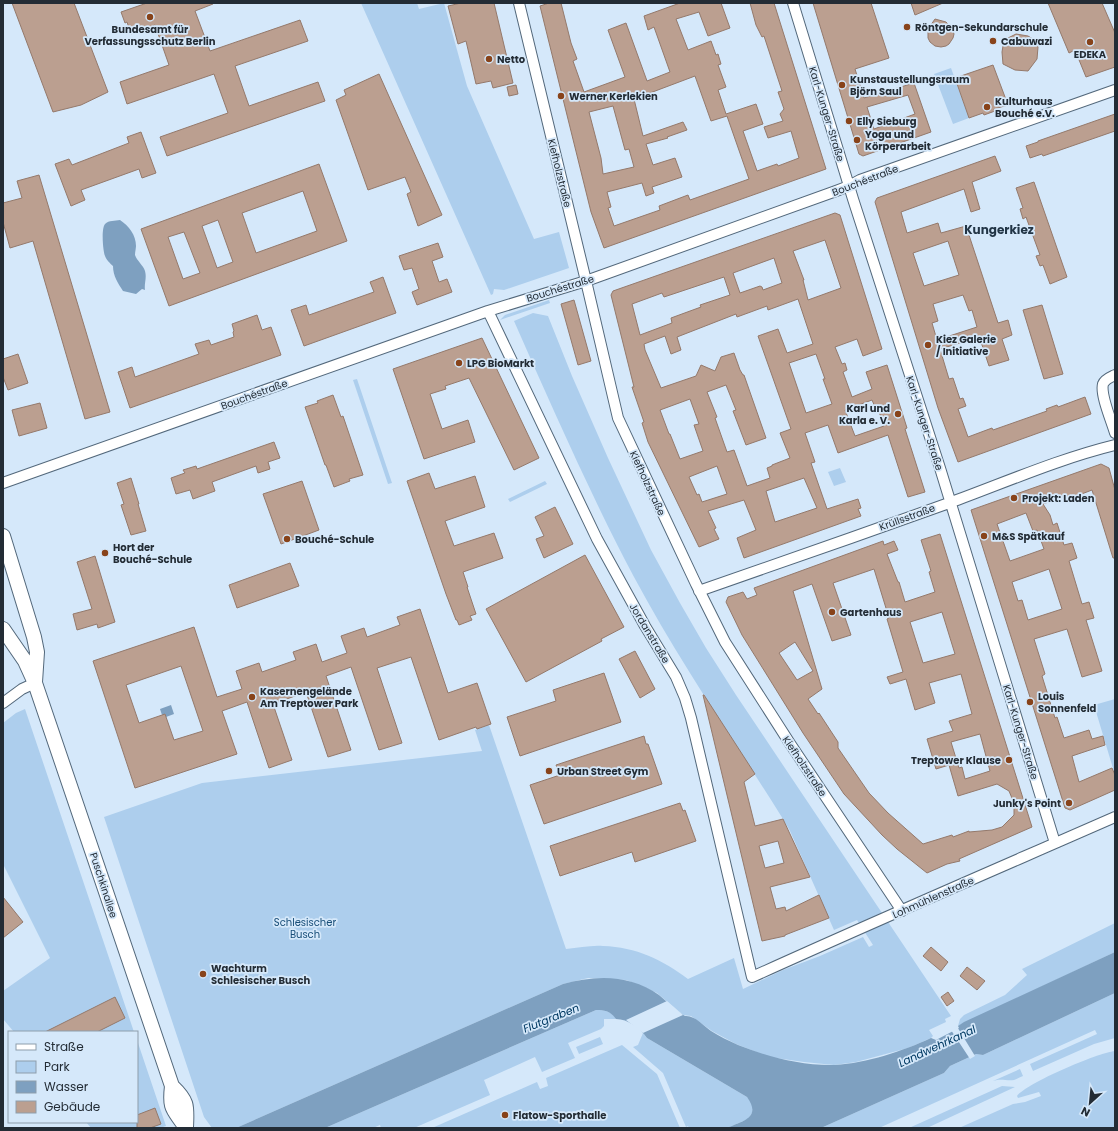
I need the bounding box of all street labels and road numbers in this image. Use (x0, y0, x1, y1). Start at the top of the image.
street label: Karl-Kunger-Straße (805, 65, 848, 163)
street label: Kiefholzstraße (544, 137, 575, 209)
street label: Bouchéstraße (830, 161, 901, 200)
street label: Bouchéstraße (524, 271, 596, 306)
street label: Karl-Kunger-Straße (902, 374, 947, 472)
street label: Bouchéstraße (219, 375, 290, 413)
street label: Kiefholzstraße (626, 448, 669, 518)
street label: Krüllsstraße (877, 500, 937, 535)
street label: Jordanstraße (626, 600, 673, 666)
street label: Karl-Kunger-Straße (999, 683, 1042, 781)
street label: Kiefholzstraße (779, 733, 830, 800)
street label: Puschkinallee (86, 851, 121, 920)
street label: Lohmühlenstraße (890, 873, 976, 922)

